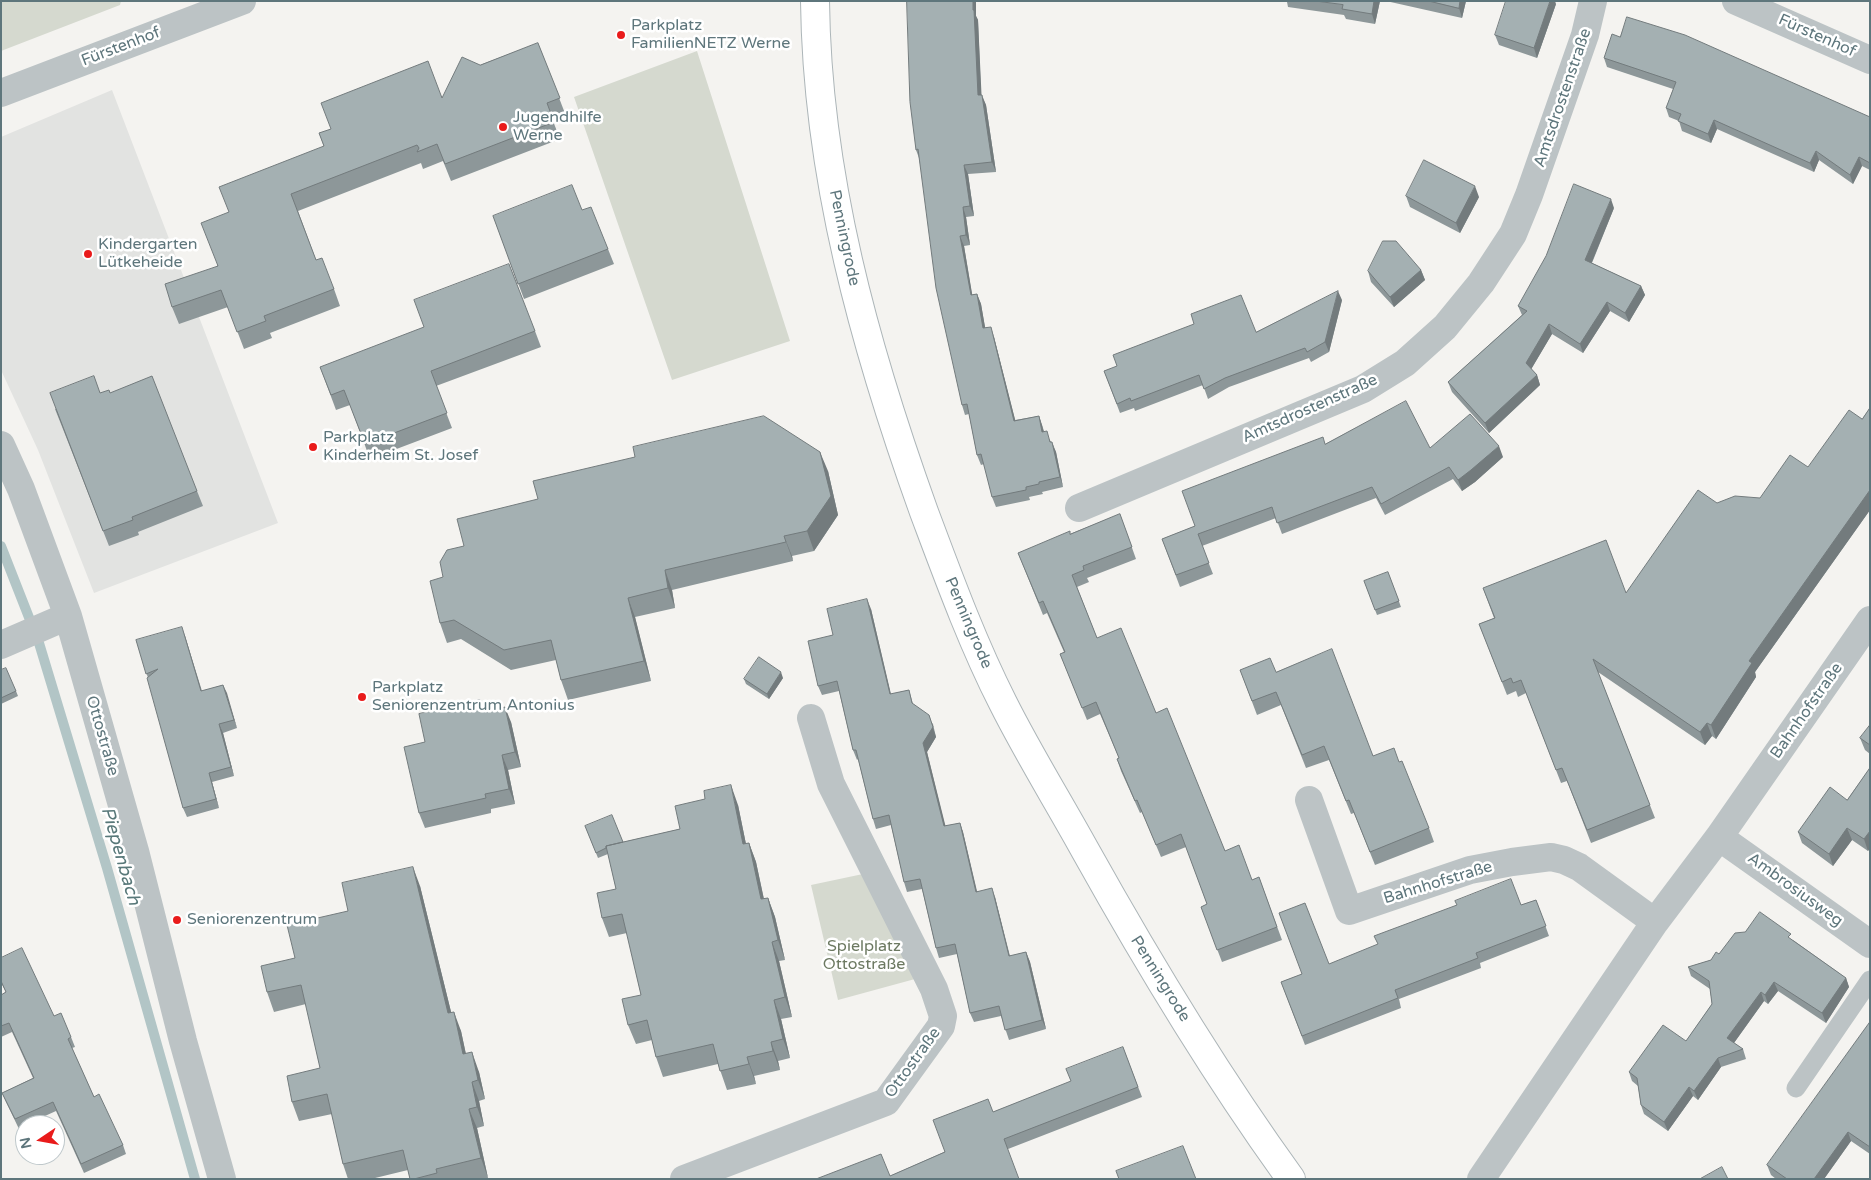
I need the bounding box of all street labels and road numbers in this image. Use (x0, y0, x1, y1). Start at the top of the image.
street label: Fürstenhof (1775, 10, 1859, 62)
street label: Fürstenhof (79, 23, 163, 71)
street label: Amtsdrostenstraße (1530, 26, 1596, 170)
street label: Penningrode (824, 188, 864, 288)
street label: Amtsdrostenstraße (1239, 371, 1381, 447)
street label: Penningrode (940, 574, 996, 672)
street label: Bahnhofstraße (1767, 659, 1847, 763)
street label: Ottostraße (81, 694, 123, 778)
street label: Ambrosiusweg (1744, 849, 1846, 931)
street label: Bahnhofstraße (1381, 857, 1495, 909)
street label: Penningrode (1126, 933, 1194, 1025)
street label: Ottostraße (881, 1024, 945, 1102)

